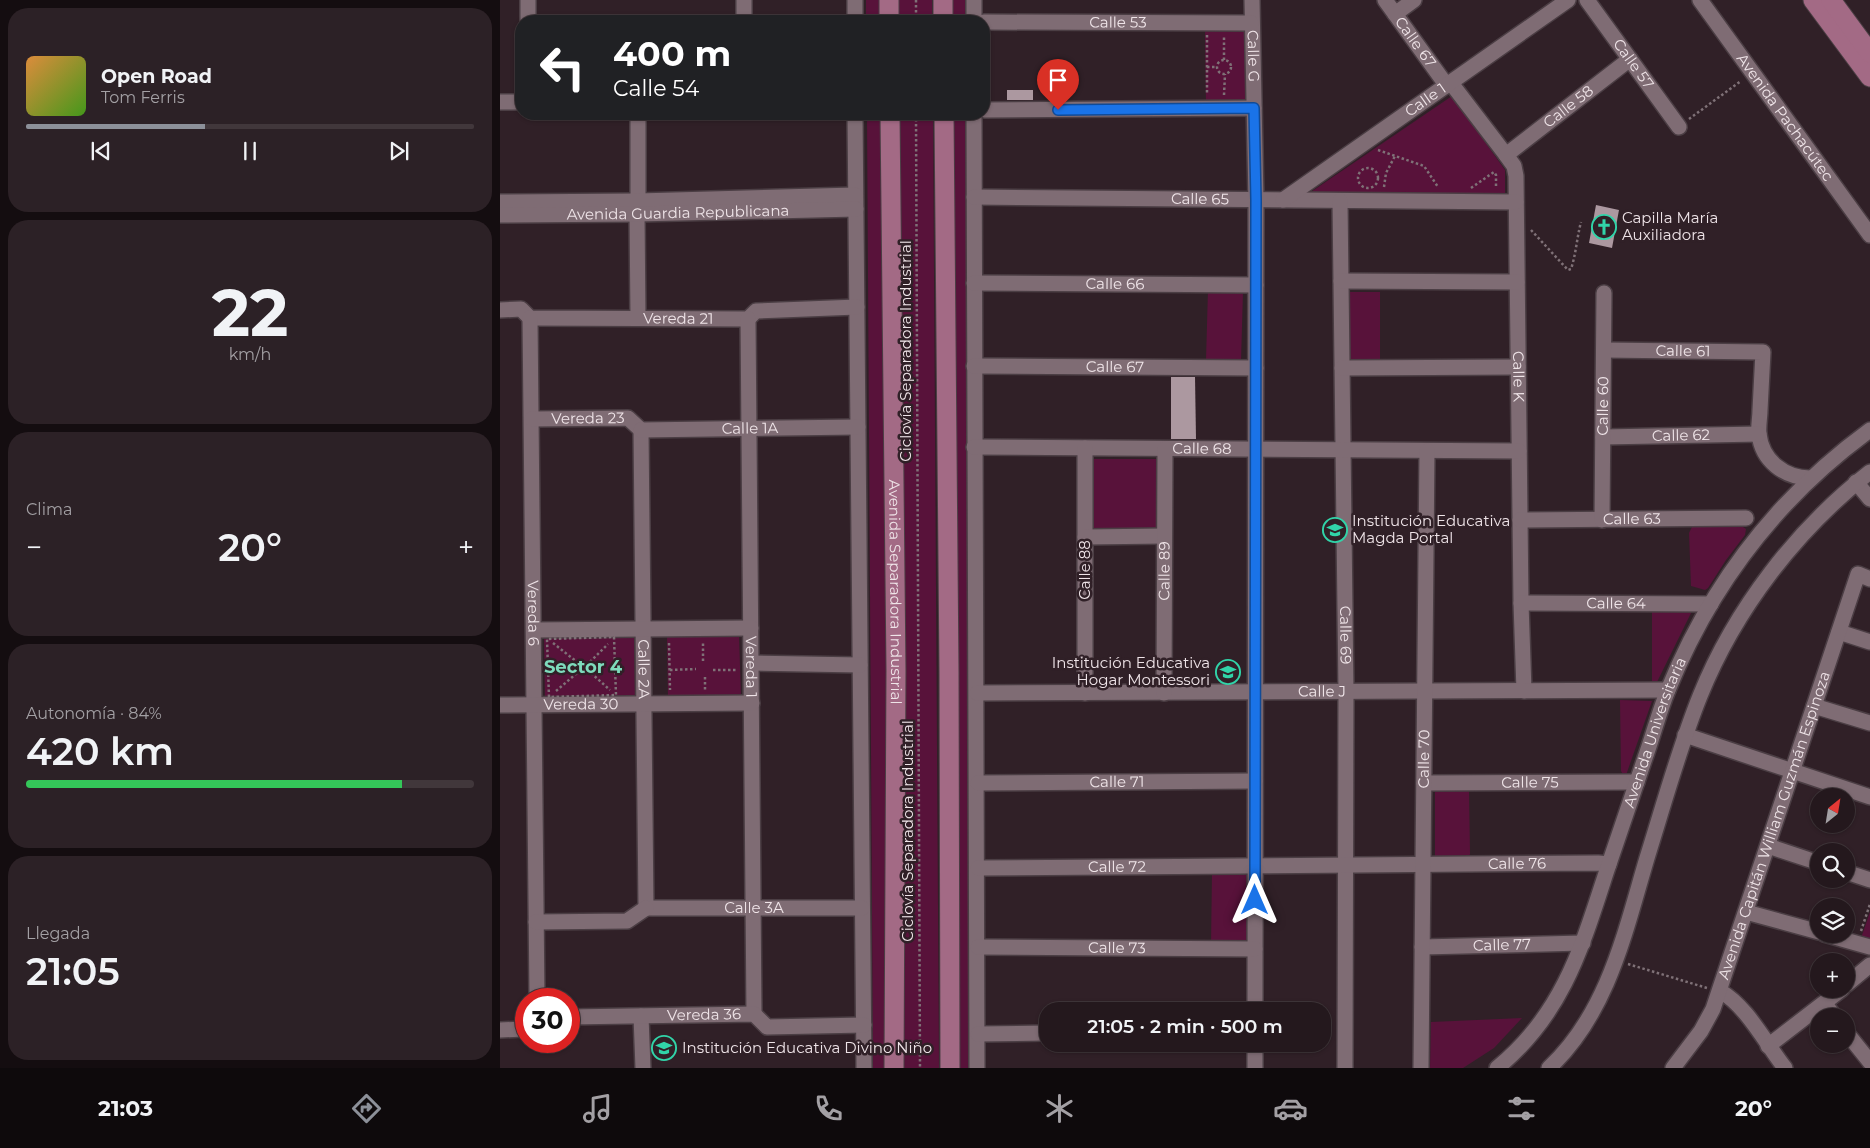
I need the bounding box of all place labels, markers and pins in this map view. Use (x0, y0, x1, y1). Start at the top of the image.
pin (1037, 59, 1079, 110)
place label: Capilla María Auxiliadora (1622, 208, 1718, 244)
church icon: Capilla María Auxiliadora (1591, 214, 1617, 240)
place label: Institución Educativa Magda Portal (1352, 511, 1510, 547)
school or university icon: Institución Educativa Magda Portal (1322, 517, 1348, 543)
place label: Institución Educativa Hogar Montessori (1052, 653, 1210, 689)
school or university icon: Institución Educativa Hogar Montessori (1215, 659, 1241, 685)
school or university icon: Institución Educativa Divino Niño (651, 1035, 677, 1061)
place label: Institución Educativa Divino Niño (682, 1038, 932, 1057)

